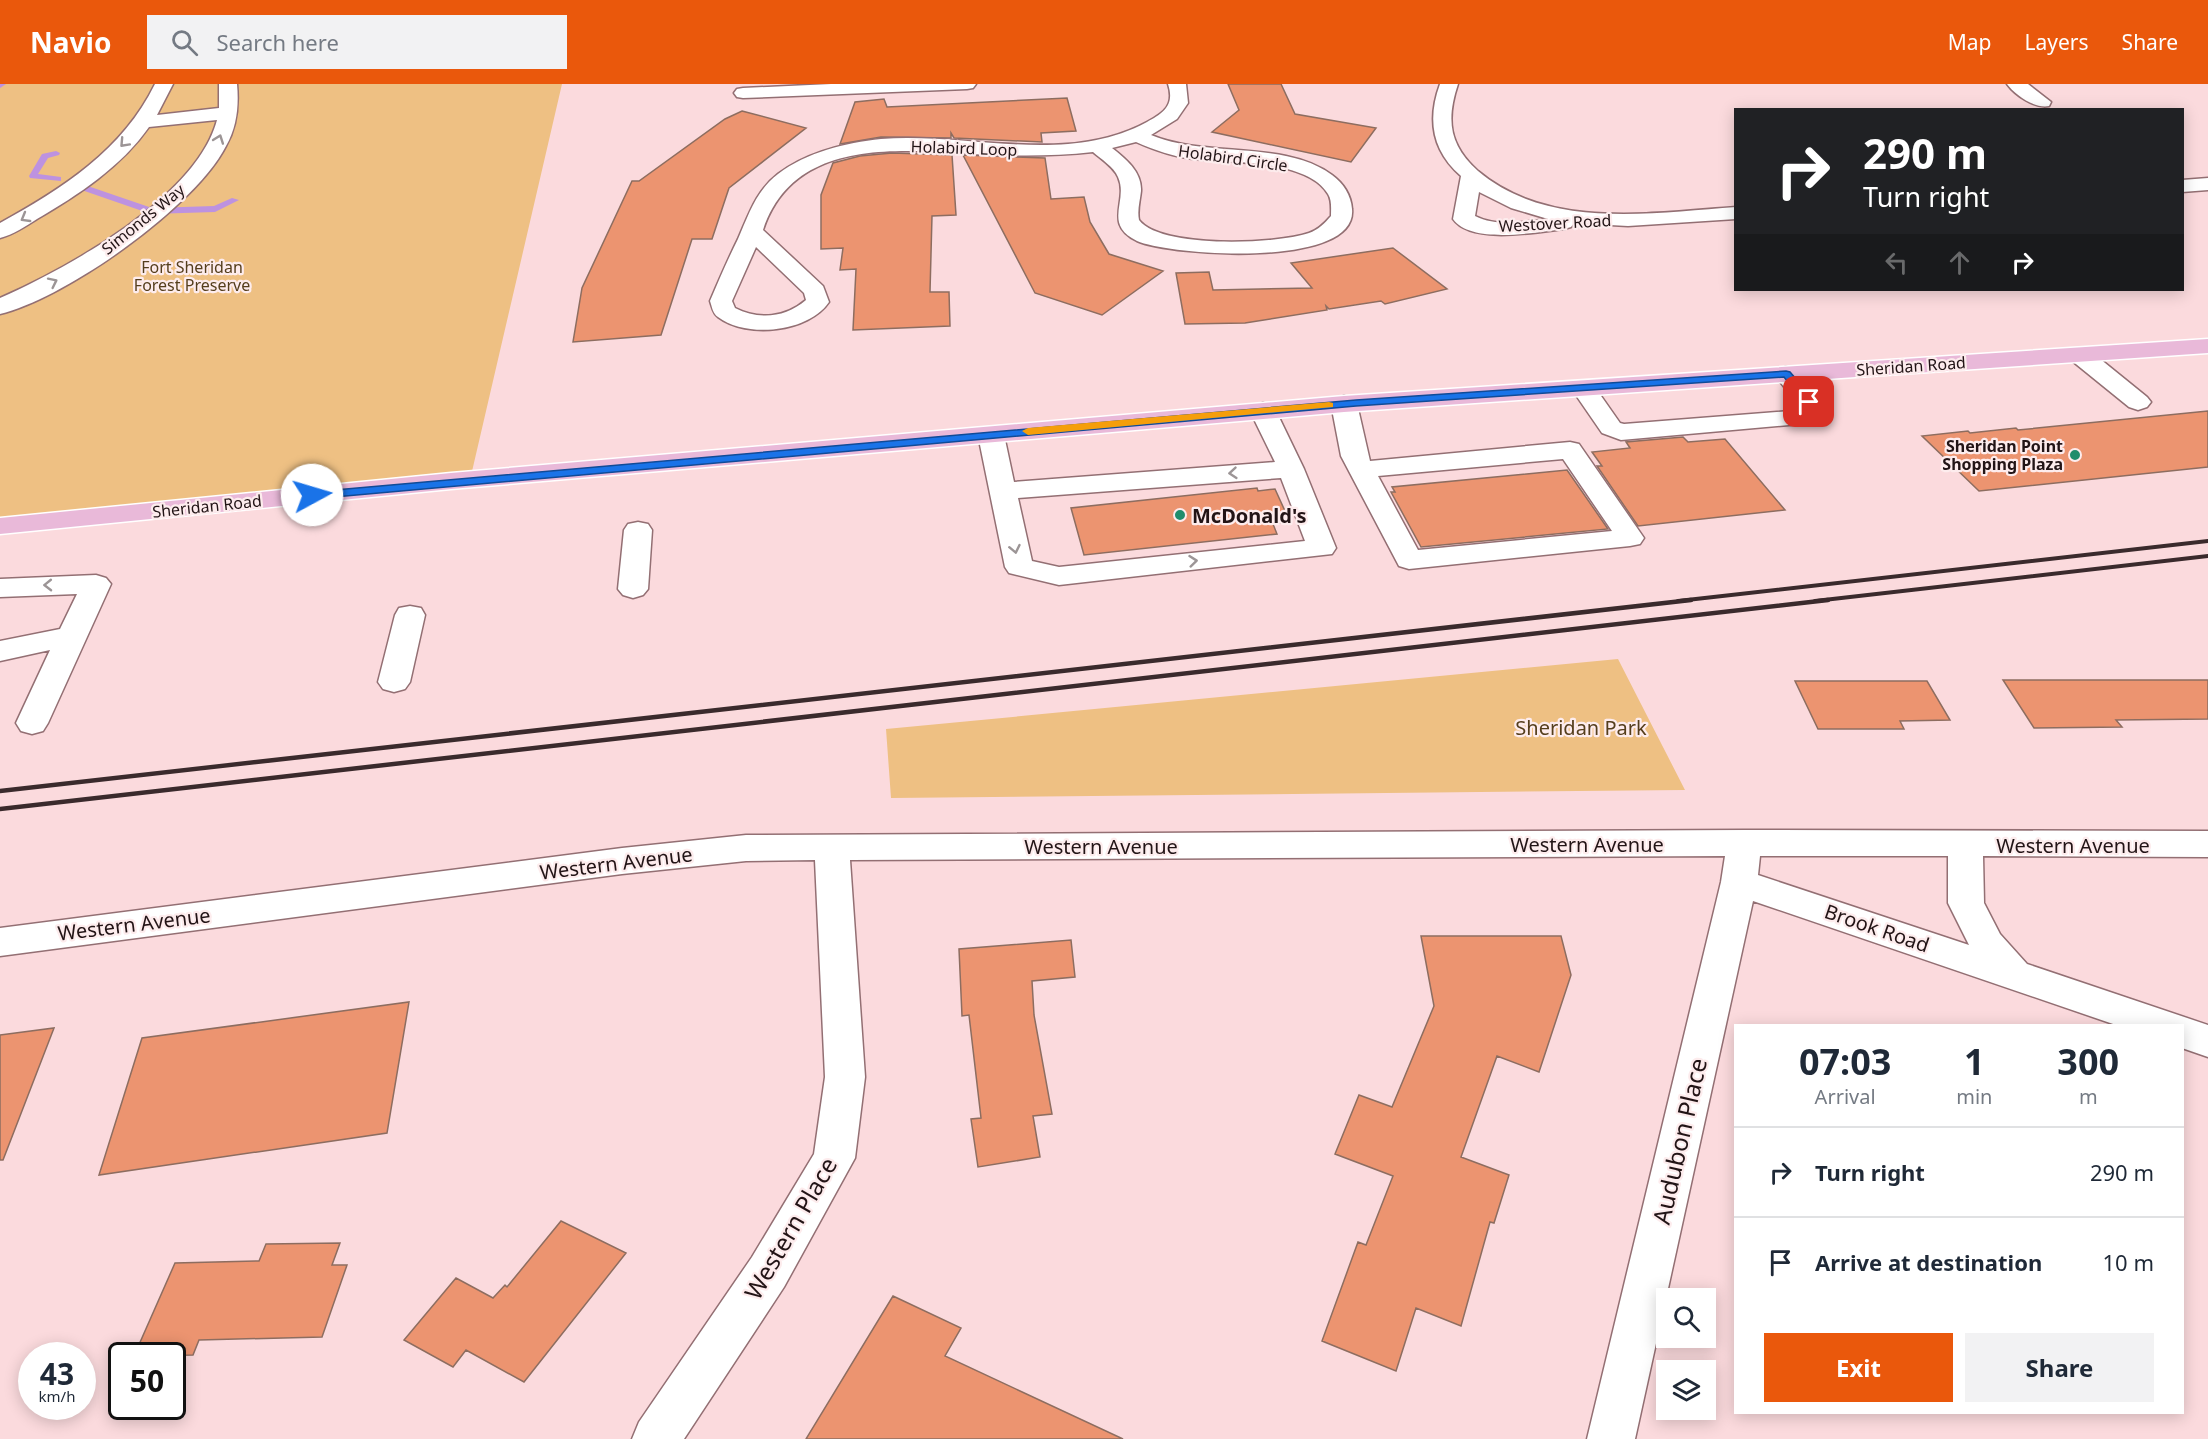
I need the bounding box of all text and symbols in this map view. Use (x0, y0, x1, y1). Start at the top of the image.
search box (147, 15, 567, 69)
text: Navio (30, 23, 111, 61)
icon: search (168, 26, 201, 59)
text: Search here (216, 27, 339, 57)
text: Map (1948, 28, 1992, 56)
text: Layers (2025, 28, 2089, 56)
text: Share (2122, 28, 2178, 56)
text: 290 m (1863, 124, 1987, 181)
icon: right (1764, 132, 1842, 210)
one-way arrow (211, 134, 224, 145)
street label: Holabird Loop (910, 135, 1018, 161)
one-way arrow (120, 136, 131, 147)
street label: Holabird Circle (1177, 139, 1289, 177)
street label: Simonds Way (97, 178, 190, 259)
text: Turn right (1863, 178, 1989, 215)
street label: Westover Road (1498, 209, 1612, 237)
one-way arrow (21, 211, 31, 222)
icon: left (1880, 246, 1913, 279)
icon: ahead (1943, 246, 1976, 279)
icon: right (2006, 246, 2039, 279)
park label: Fort Sheridan Forest Preserve (134, 256, 250, 296)
one-way arrow (46, 277, 57, 289)
street label: Sheridan Road (1855, 351, 1967, 381)
pin (1783, 376, 1834, 427)
icon: arrive (1792, 385, 1825, 418)
place label: Sheridan Point Shopping Plaza (1942, 435, 2063, 475)
marker: Sheridan Point Shopping Plaza (2068, 448, 2082, 462)
position arrow (280, 463, 344, 527)
one-way arrow (1228, 466, 1237, 479)
street label: Sheridan Road (151, 489, 263, 523)
place label: McDonald's (1192, 502, 1307, 529)
marker: McDonald's (1173, 508, 1187, 522)
one-way arrow (1008, 543, 1021, 553)
one-way arrow (1189, 556, 1198, 568)
one-way arrow (44, 579, 53, 591)
park label: Sheridan Park (1515, 714, 1647, 741)
street label: Western Avenue (1510, 831, 1664, 858)
street label: Western Avenue (1996, 832, 2150, 859)
street label: Western Avenue (1024, 833, 1178, 860)
street label: Western Avenue (538, 840, 694, 886)
street label: Brook Road (1821, 897, 1933, 959)
street label: Western Avenue (56, 901, 212, 947)
text: 07:03 (1799, 1037, 1891, 1086)
text: 1 (1964, 1037, 1985, 1086)
text: 300 (2057, 1037, 2119, 1086)
street label: Audubon Place (1644, 1055, 1714, 1227)
text: Arrival (1815, 1083, 1876, 1110)
text: min (1956, 1083, 1992, 1110)
text: m (2079, 1083, 2098, 1110)
street label: Western Place (736, 1151, 844, 1305)
icon: right (1764, 1156, 1797, 1189)
text: Turn right (1815, 1157, 1925, 1187)
text: 290 m (2090, 1157, 2154, 1187)
icon: arrive (1764, 1246, 1797, 1279)
text: Arrive at destination (1815, 1247, 2042, 1277)
text: 10 m (2103, 1247, 2154, 1277)
map controls (1656, 1288, 1716, 1420)
button: search (1656, 1288, 1716, 1348)
button: Exit (1764, 1333, 1953, 1402)
button: Share (1965, 1333, 2154, 1402)
speed limit sign: 50 (108, 1342, 186, 1420)
text: 43 (40, 1353, 74, 1394)
button: layers (1656, 1360, 1716, 1420)
text: km/h (39, 1386, 75, 1406)

